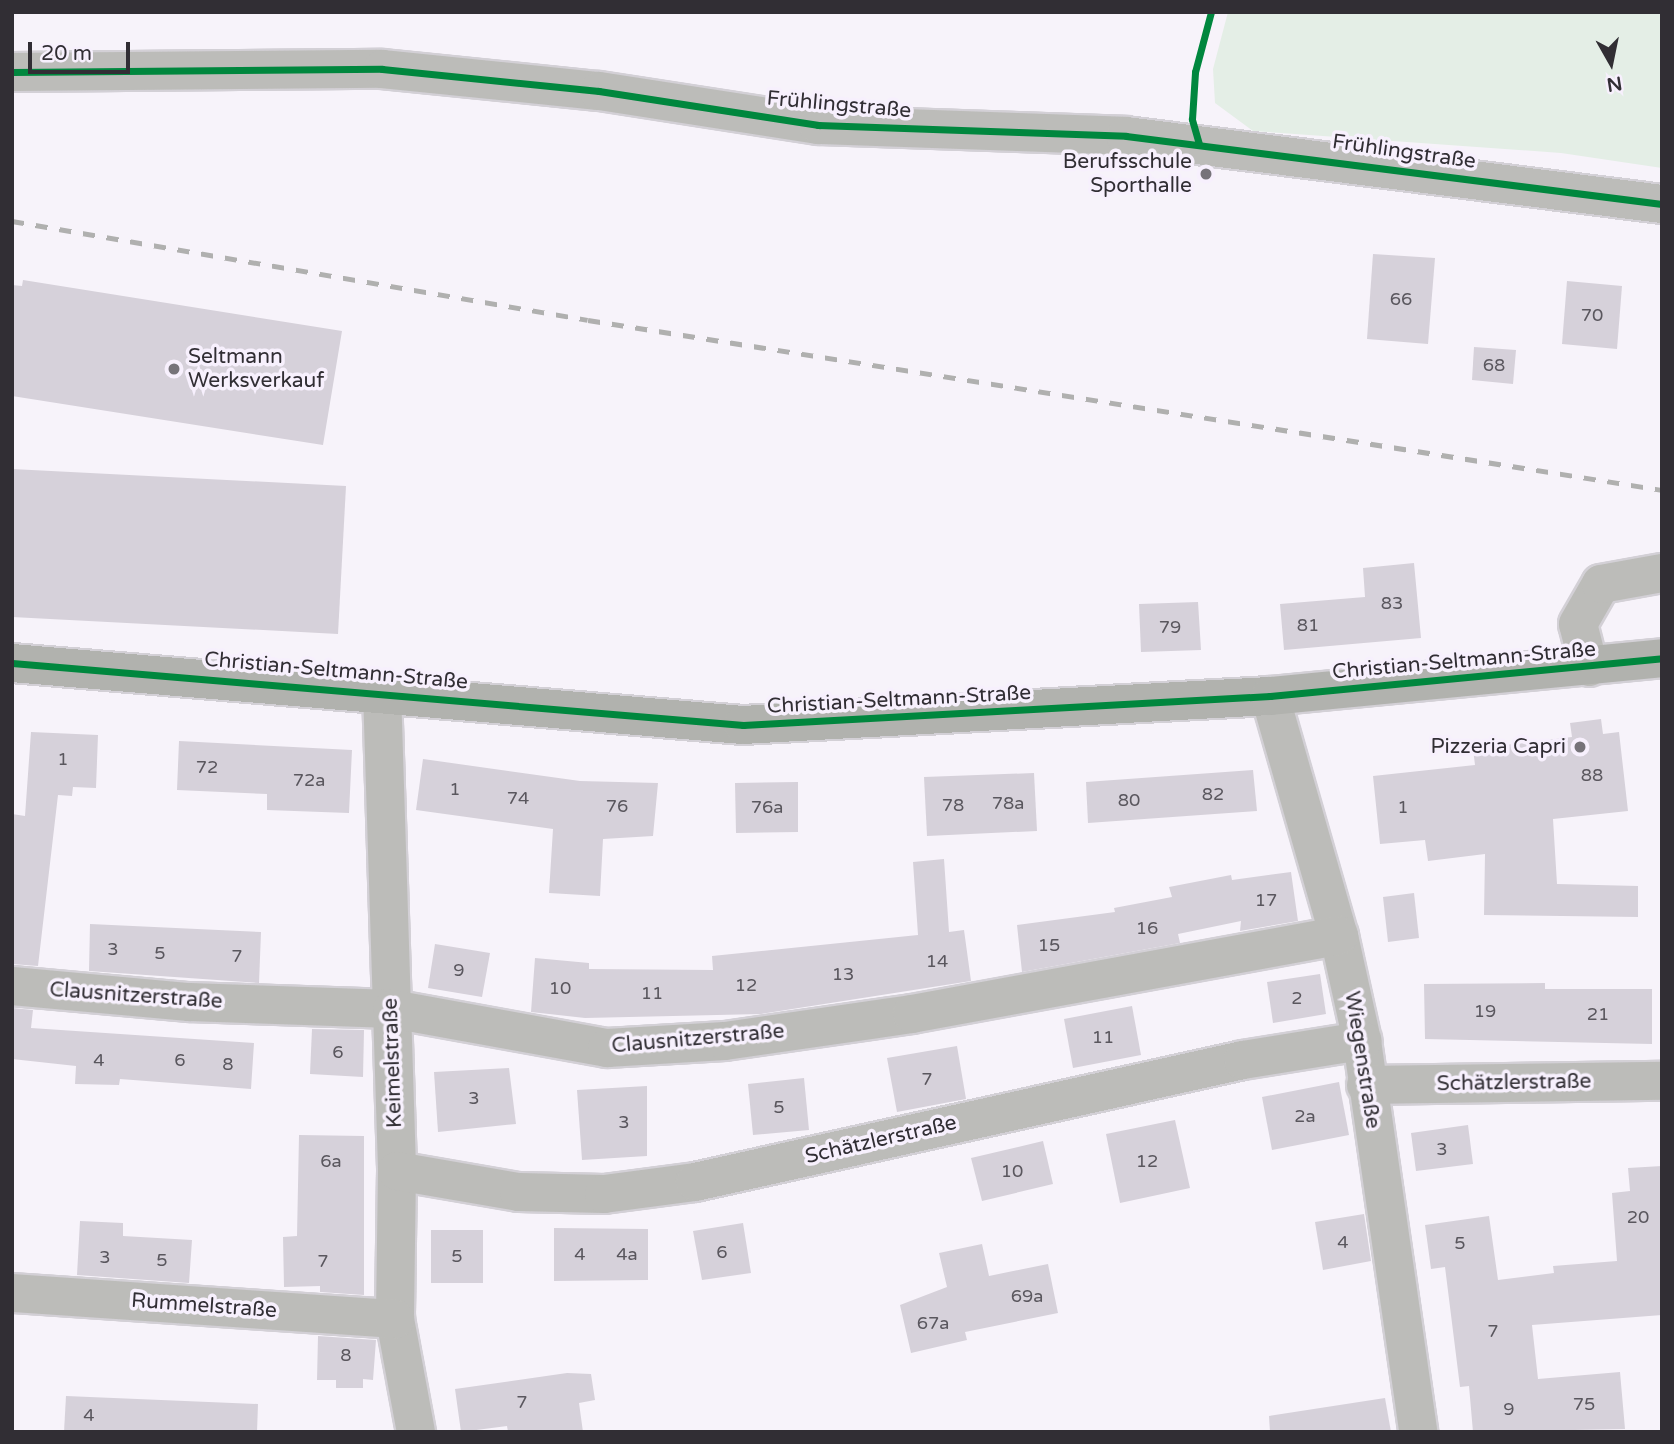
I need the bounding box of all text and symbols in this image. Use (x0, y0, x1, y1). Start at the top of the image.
scale bar (32, 28, 133, 72)
north arrow (1576, 28, 1646, 98)
text: 20 m (41, 41, 92, 66)
text: N (1605, 72, 1624, 96)
street label: Frühlingstraße (766, 86, 912, 124)
street label: Frühlingstraße (1331, 129, 1477, 175)
place label: Berufsschule Sporthalle (1063, 149, 1192, 199)
marker: Berufsschule Sporthalle (1198, 166, 1214, 182)
house number: 66 (1390, 288, 1412, 310)
house number: 70 (1581, 304, 1603, 326)
place label: Seltmann Werksverkauf (188, 344, 324, 394)
house number: 68 (1483, 354, 1505, 376)
marker: Seltmann Werksverkauf (166, 361, 182, 377)
house number: 83 (1381, 592, 1403, 614)
house number: 81 (1297, 614, 1319, 636)
house number: 79 (1159, 616, 1181, 638)
street label: Christian-Seltmann-Straße (1331, 637, 1597, 685)
street label: Christian-Seltmann-Straße (203, 647, 469, 695)
street label: Christian-Seltmann-Straße (766, 680, 1032, 720)
place label: Pizzeria Capri (1431, 734, 1566, 760)
marker: Pizzeria Capri (1572, 739, 1588, 755)
house number: 1 (57, 748, 69, 770)
house number: 72 (196, 756, 218, 778)
house number: 88 (1581, 764, 1603, 786)
house number: 72a (293, 769, 325, 791)
house number: 1 (449, 778, 461, 800)
house number: 82 (1202, 783, 1224, 805)
house number: 74 (507, 787, 529, 809)
house number: 80 (1118, 789, 1140, 811)
house number: 78a (992, 792, 1024, 814)
house number: 78 (942, 794, 964, 816)
house number: 76 (606, 795, 628, 817)
house number: 76a (751, 796, 783, 818)
house number: 1 (1397, 796, 1409, 818)
house number: 17 (1255, 889, 1277, 911)
house number: 16 (1136, 917, 1158, 939)
house number: 15 (1038, 934, 1060, 956)
house number: 3 (107, 938, 119, 960)
house number: 5 (154, 942, 166, 964)
house number: 7 (231, 945, 243, 967)
house number: 14 (926, 950, 948, 972)
house number: 9 (453, 959, 465, 981)
house number: 13 (832, 963, 854, 985)
house number: 12 (735, 974, 757, 996)
street label: Clausnitzerstraße (49, 977, 223, 1015)
house number: 10 (549, 977, 571, 999)
house number: 11 (641, 982, 663, 1004)
house number: 2 (1291, 987, 1303, 1009)
street label: Wiegenstraße (1339, 990, 1385, 1130)
street label: Keimelstraße (378, 998, 408, 1128)
house number: 19 (1474, 1000, 1496, 1022)
house number: 21 (1587, 1003, 1609, 1025)
street label: Clausnitzerstraße (611, 1019, 785, 1059)
house number: 11 (1092, 1026, 1114, 1048)
house number: 6 (332, 1041, 344, 1063)
house number: 4 (93, 1049, 105, 1071)
house number: 6 (174, 1049, 186, 1071)
house number: 8 (222, 1053, 234, 1075)
house number: 7 (921, 1068, 933, 1090)
street label: Schätzlerstraße (1436, 1069, 1592, 1097)
house number: 3 (468, 1087, 480, 1109)
house number: 5 (773, 1096, 785, 1118)
house number: 2a (1294, 1105, 1316, 1127)
street label: Schätzlerstraße (803, 1110, 959, 1170)
house number: 3 (618, 1111, 630, 1133)
house number: 3 (1436, 1138, 1448, 1160)
house number: 6a (320, 1150, 342, 1172)
house number: 12 (1136, 1150, 1158, 1172)
house number: 10 (1001, 1160, 1023, 1182)
house number: 20 (1627, 1206, 1649, 1228)
house number: 4 (1337, 1231, 1349, 1253)
house number: 5 (1454, 1232, 1466, 1254)
house number: 6 (716, 1241, 728, 1263)
house number: 4 (574, 1243, 586, 1265)
house number: 4a (616, 1243, 638, 1265)
house number: 5 (451, 1245, 463, 1267)
house number: 3 (99, 1246, 111, 1268)
house number: 5 (156, 1249, 168, 1271)
house number: 7 (317, 1250, 329, 1272)
house number: 69a (1011, 1285, 1043, 1307)
street label: Rummelstraße (130, 1288, 278, 1324)
house number: 67a (917, 1312, 949, 1334)
house number: 7 (1487, 1320, 1499, 1342)
house number: 8 (340, 1344, 352, 1366)
house number: 7 (516, 1391, 528, 1413)
house number: 75 (1573, 1393, 1595, 1415)
house number: 9 (1503, 1398, 1515, 1420)
house number: 4 (83, 1404, 95, 1426)

